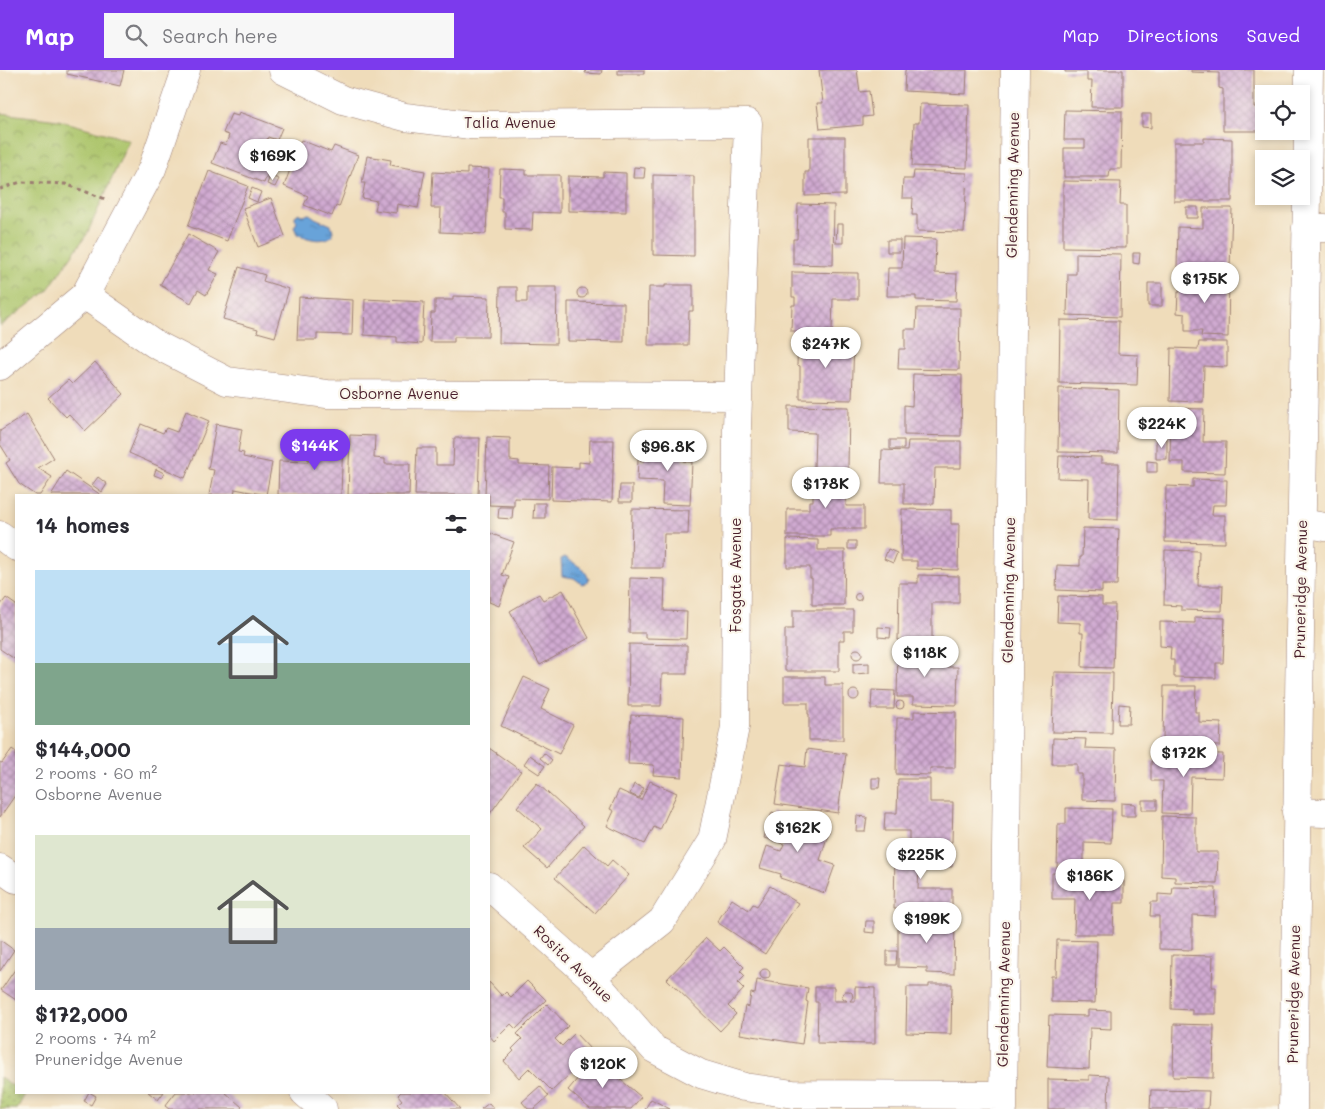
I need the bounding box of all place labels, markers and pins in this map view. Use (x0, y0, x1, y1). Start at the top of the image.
pin: $169K (238, 138, 308, 181)
pin: $175K (1170, 262, 1240, 304)
pin: $247K (791, 326, 861, 369)
pin: $224K (1127, 406, 1197, 449)
pin: $144K (280, 428, 350, 471)
pin: $96.8K (627, 430, 709, 472)
pin: $178K (791, 466, 861, 509)
pin: $118K (890, 636, 960, 678)
pin: $172K (1149, 736, 1219, 778)
pin: $162K (763, 810, 833, 853)
pin: $225K (886, 838, 956, 880)
pin: $186K (1055, 858, 1125, 901)
pin: $199K (892, 902, 962, 944)
pin: $120K (568, 1046, 638, 1089)

